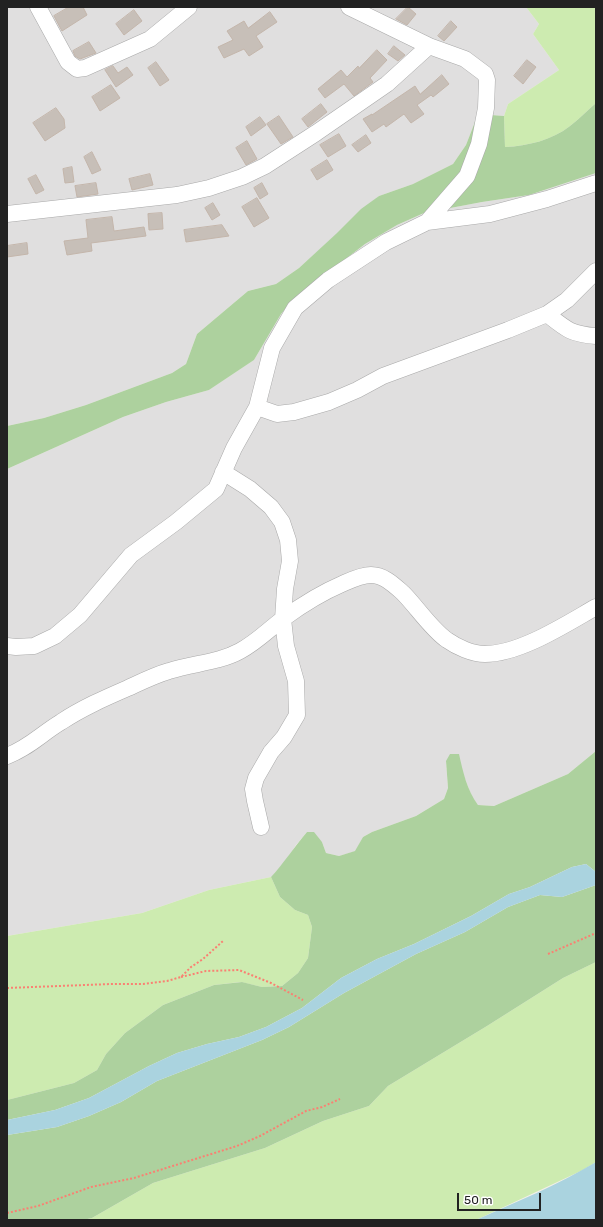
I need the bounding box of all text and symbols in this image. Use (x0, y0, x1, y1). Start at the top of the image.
scale bar (459, 1185, 543, 1211)
text: 50 m (464, 1193, 492, 1207)

